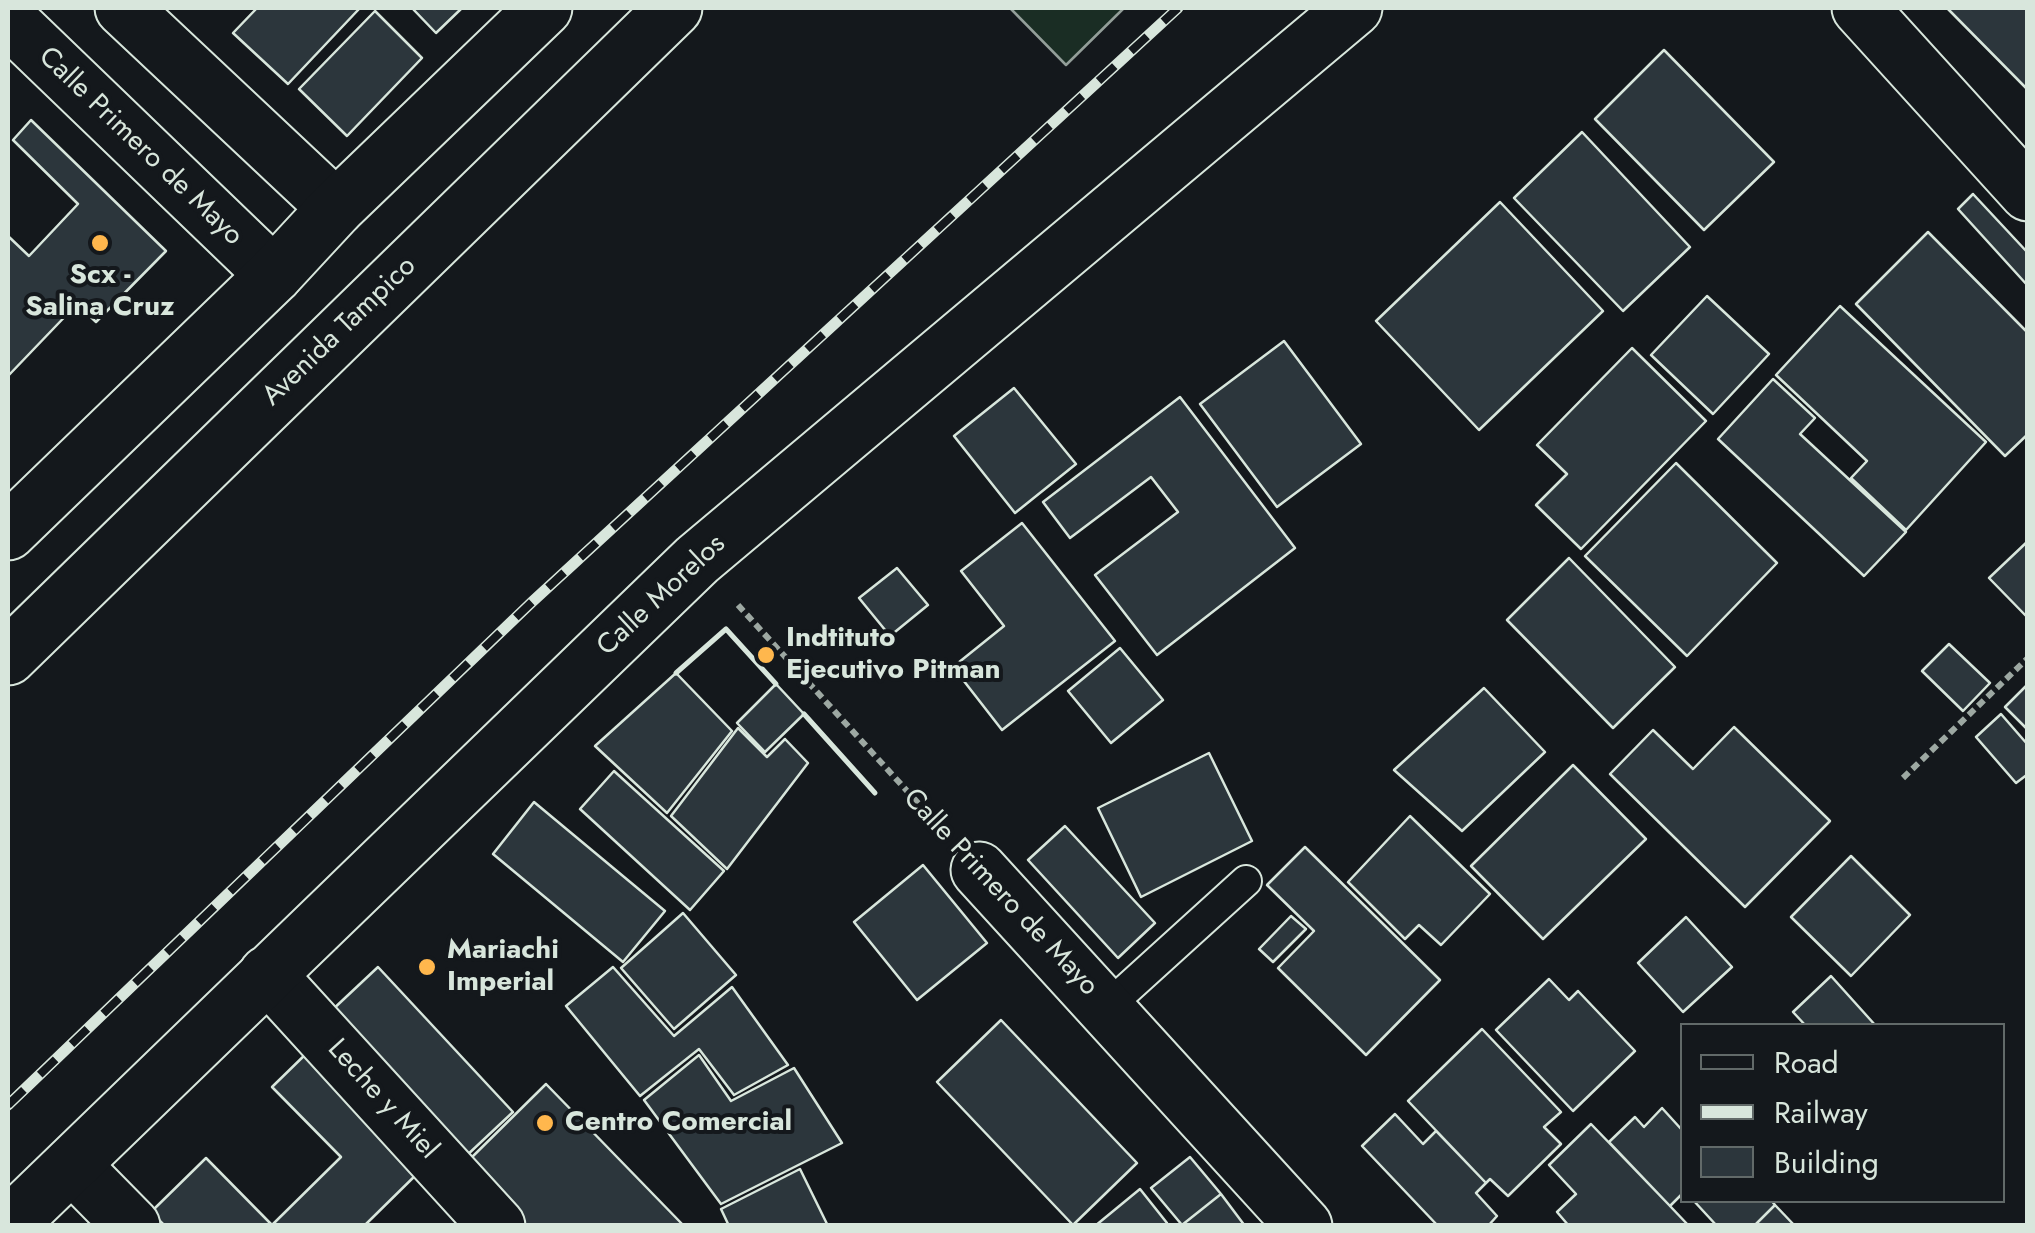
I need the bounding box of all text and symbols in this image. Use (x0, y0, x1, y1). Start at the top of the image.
street label: Calle Primero de Mayo (31, 41, 249, 253)
marker: Scx - Salina Cruz (89, 232, 111, 254)
street label: Avenida Tampico (256, 250, 424, 414)
place label: Scx - Salina Cruz (25, 259, 175, 325)
street label: Calle Morelos (591, 528, 733, 664)
place label: Indtituto Ejecutivo Pitman (786, 622, 1001, 688)
marker: Indtituto Ejecutivo Pitman (755, 644, 777, 666)
street label: Calle Primero de Mayo (895, 782, 1105, 1004)
place label: Mariachi Imperial (447, 934, 559, 1000)
marker: Mariachi Imperial (416, 956, 438, 978)
legend (1680, 1023, 2005, 1203)
street label: Leche y Miel (320, 1033, 444, 1167)
text: Road (1774, 1041, 1839, 1084)
text: Railway (1774, 1091, 1868, 1134)
place label: Centro Comercial (565, 1106, 792, 1140)
marker: Centro Comercial (534, 1112, 556, 1134)
text: Building (1774, 1141, 1879, 1184)

